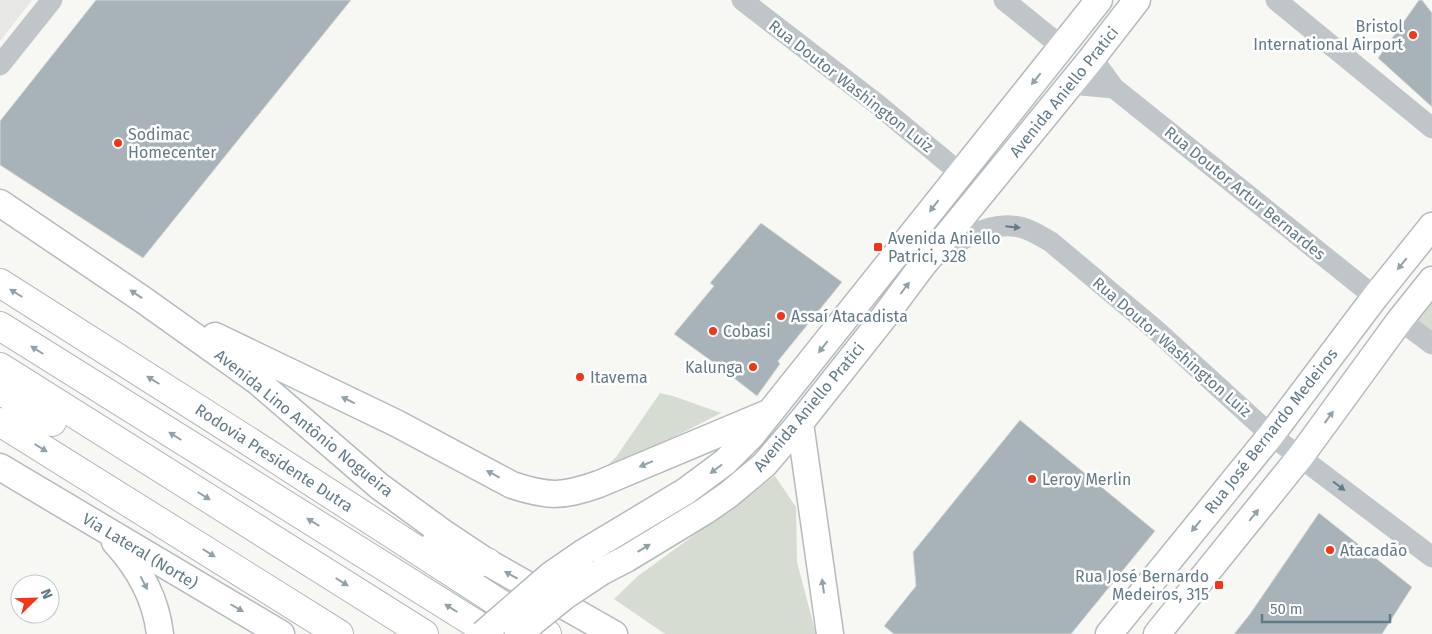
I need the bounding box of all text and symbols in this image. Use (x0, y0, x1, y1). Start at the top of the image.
street label: Rua Doutor Washington Luiz (765, 16, 937, 156)
place label: Bristol International Airport (1253, 17, 1403, 54)
street label: Avenida Aniello Pratici (1005, 23, 1123, 161)
marker: Bristol International Airport (1407, 29, 1419, 41)
one-way arrow (1030, 72, 1041, 85)
street label: Rua Doutor Artur Bernardes (1161, 122, 1329, 264)
place label: Sodimac Homecenter (128, 125, 217, 162)
marker: Sodimac Homecenter (112, 137, 124, 149)
one-way arrow (929, 199, 940, 212)
one-way arrow (1005, 223, 1021, 231)
place label: Avenida Aniello Patrici, 328 (888, 229, 1001, 266)
marker: Avenida Aniello Patrici, 328 (872, 241, 884, 253)
one-way arrow (1396, 257, 1407, 270)
street label: Rua Doutor Washington Luiz (1089, 273, 1255, 421)
one-way arrow (900, 282, 911, 295)
one-way arrow (9, 289, 23, 298)
one-way arrow (129, 290, 143, 299)
place label: Assaí Atacadista (791, 307, 908, 326)
marker: Assaí Atacadista (775, 310, 787, 322)
place label: Cobasi (723, 322, 771, 341)
marker: Cobasi (707, 325, 719, 337)
street label: Avenida Aniello Pratici (749, 339, 869, 475)
one-way arrow (817, 340, 828, 353)
one-way arrow (31, 345, 44, 354)
street label: Avenida Lino Antônio Nogueira (211, 345, 397, 501)
street label: Rua José Bernardo Medeiros (1201, 345, 1341, 517)
place label: Kalunga (685, 358, 743, 377)
marker: Kalunga (747, 361, 759, 373)
place label: Itavema (590, 368, 648, 387)
marker: Itavema (574, 371, 586, 383)
one-way arrow (147, 376, 160, 385)
one-way arrow (341, 396, 355, 404)
street label: Rodovia Presidente Dutra (192, 400, 356, 516)
one-way arrow (1324, 410, 1334, 424)
one-way arrow (169, 431, 182, 440)
one-way arrow (35, 443, 48, 452)
one-way arrow (639, 461, 653, 469)
one-way arrow (710, 463, 723, 474)
one-way arrow (486, 470, 499, 479)
place label: Leroy Merlin (1042, 470, 1131, 489)
marker: Leroy Merlin (1026, 473, 1038, 485)
one-way arrow (1332, 481, 1346, 491)
one-way arrow (198, 491, 211, 500)
one-way arrow (1248, 508, 1259, 521)
street label: Via Lateral (Norte) (79, 509, 201, 593)
one-way arrow (306, 517, 319, 527)
one-way arrow (1190, 519, 1201, 532)
place label: Atacadão (1340, 541, 1407, 560)
one-way arrow (637, 544, 650, 553)
marker: Atacadão (1324, 544, 1336, 556)
one-way arrow (202, 548, 215, 557)
place label: Rua José Bernardo Medeiros, 315 (1075, 567, 1209, 604)
one-way arrow (504, 571, 518, 579)
north arrow (10, 574, 60, 624)
one-way arrow (140, 576, 148, 590)
one-way arrow (335, 577, 348, 587)
one-way arrow (818, 577, 826, 593)
marker: Rua José Bernardo Medeiros, 315 (1213, 579, 1225, 591)
text: N (37, 587, 56, 602)
scale bar (1262, 592, 1390, 624)
text: 50 m (1270, 600, 1303, 618)
one-way arrow (230, 604, 245, 612)
one-way arrow (444, 604, 457, 613)

